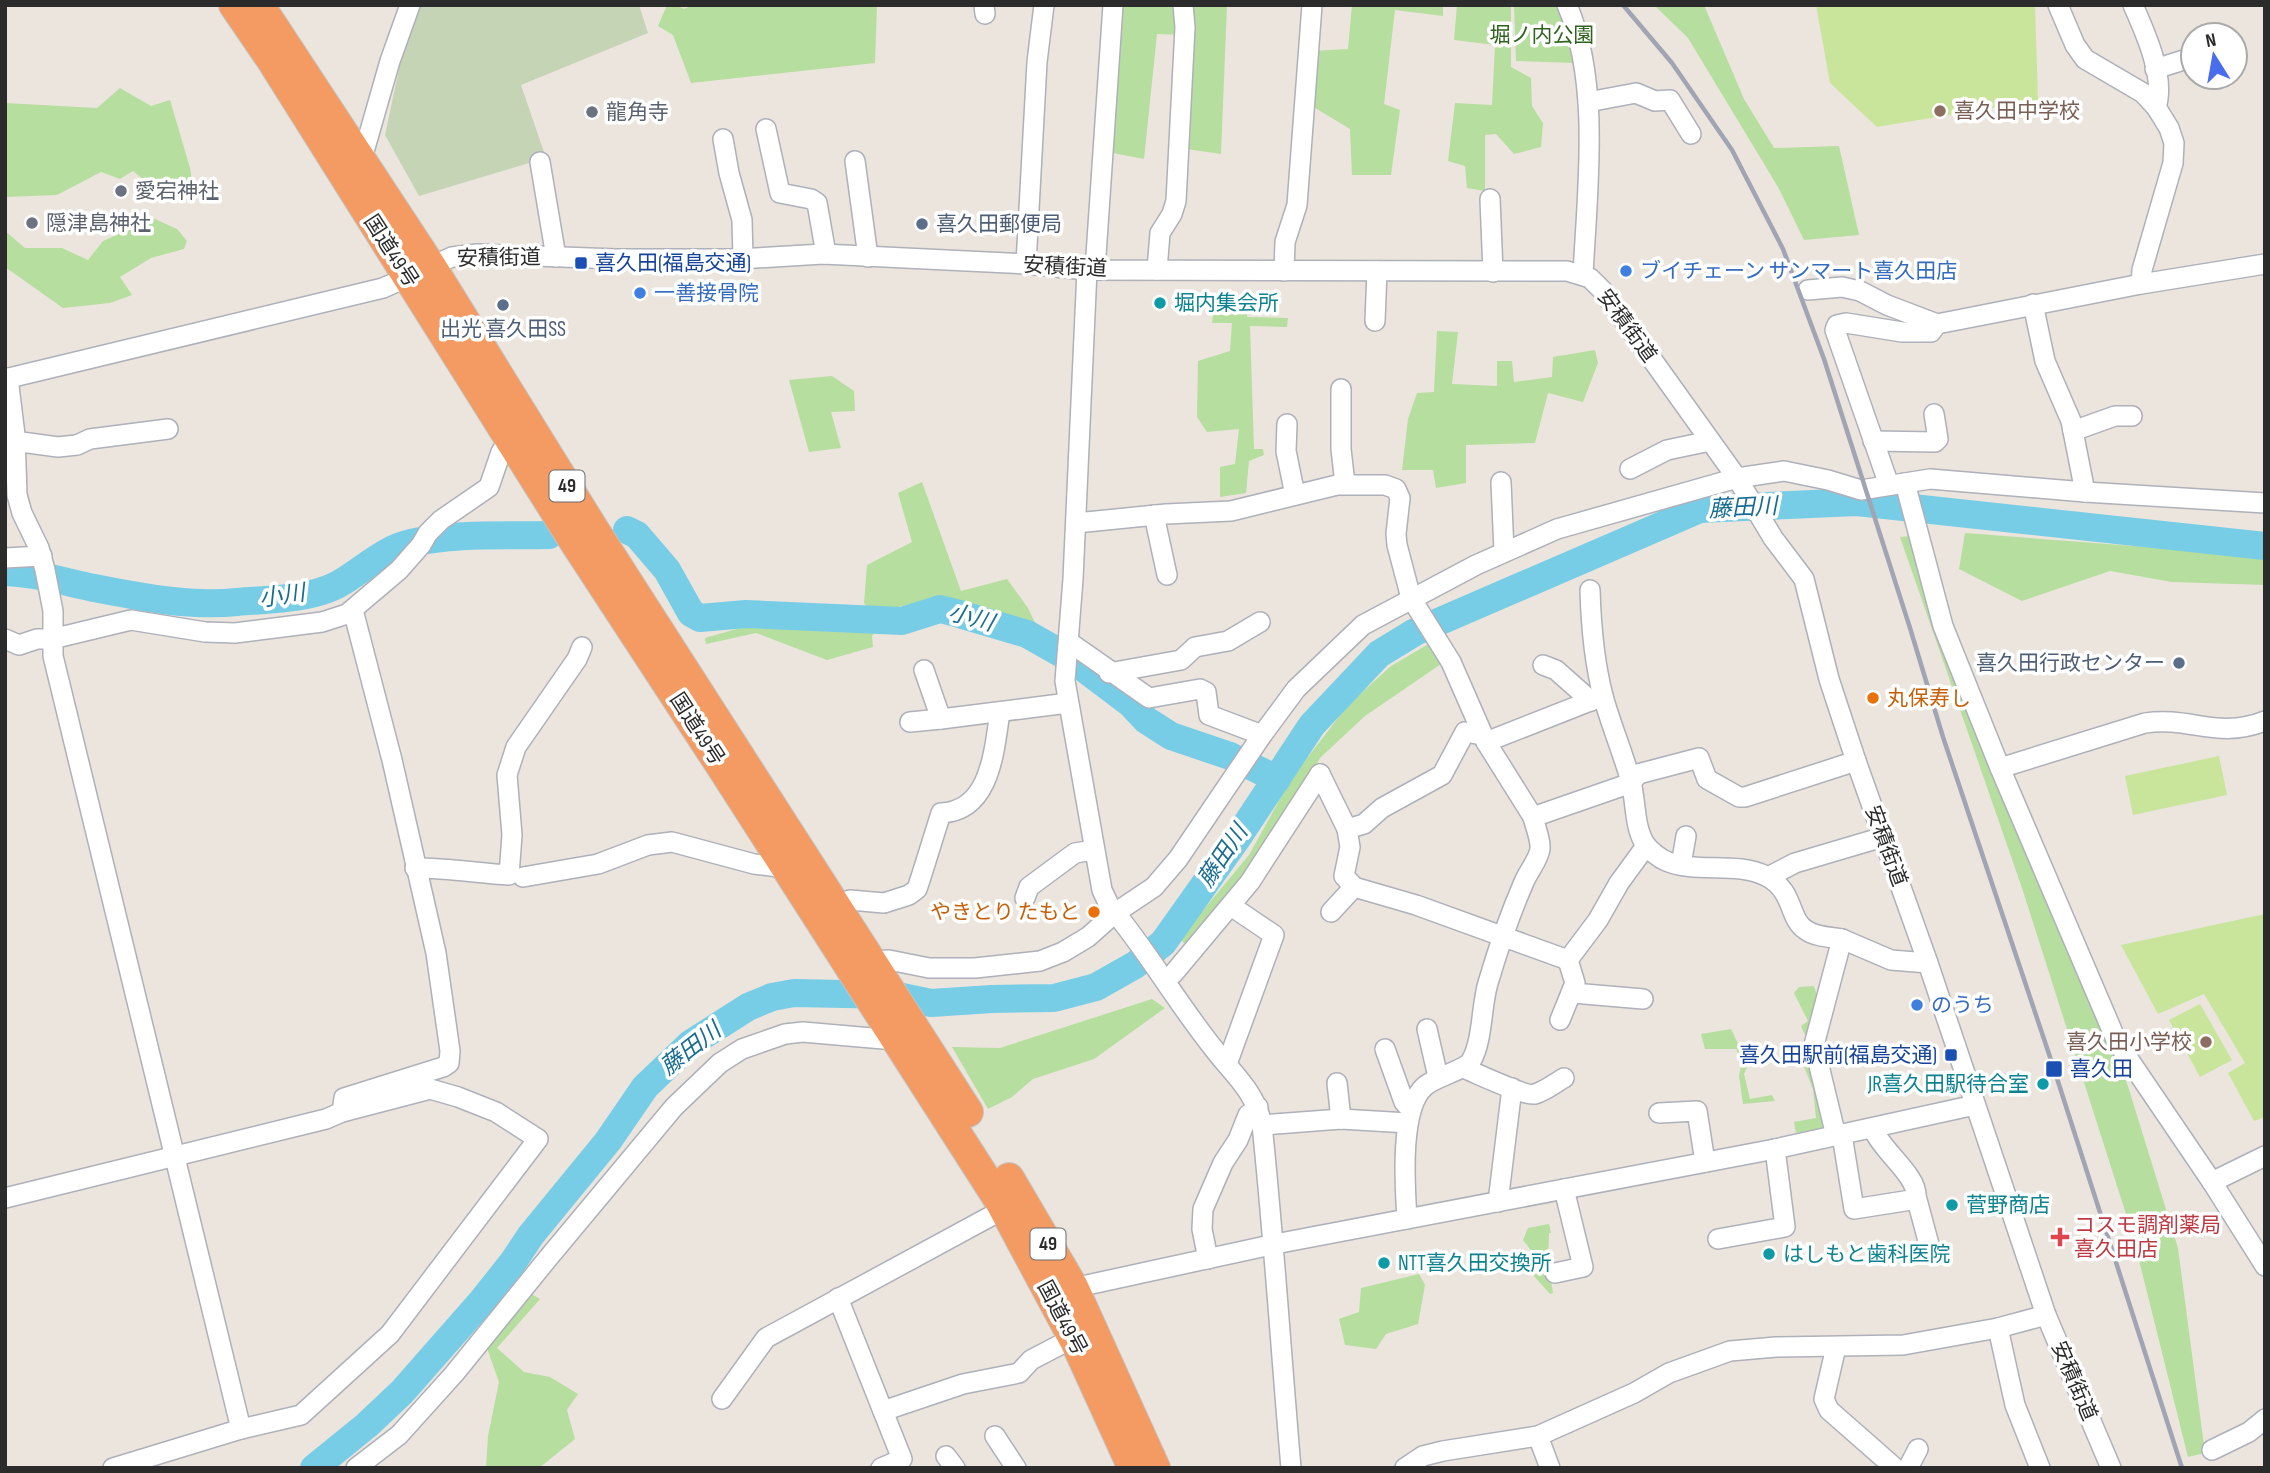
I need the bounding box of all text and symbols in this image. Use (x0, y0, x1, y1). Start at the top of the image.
north arrow (2179, 21, 2249, 91)
park label: 堀ノ内公園 (1490, 23, 1595, 48)
text: N (2204, 29, 2218, 53)
place label: 喜久田中学校 (1954, 99, 2080, 124)
place label: 龍角寺 (606, 100, 669, 125)
marker: 喜久田中学校 (1932, 103, 1948, 119)
marker: 龍角寺 (584, 104, 600, 120)
place label: 愛宕神社 (135, 179, 219, 204)
marker: 愛宕神社 (113, 183, 129, 199)
street label: 国道49号 (358, 210, 424, 292)
place label: 隠津島神社 (46, 211, 151, 236)
place label: 喜久田郵便局 (936, 212, 1062, 237)
marker: 隠津島神社 (24, 215, 40, 231)
marker: 喜久田郵便局 (914, 216, 930, 232)
street label: 安積街道 (457, 245, 541, 271)
place label: 喜久田(福島交通) (595, 251, 751, 276)
street label: 安積街道 (1022, 252, 1108, 282)
marker: 喜久田(福島交通) (573, 255, 589, 271)
place label: ブイチェーン サンマート喜久田店 (1640, 259, 1957, 284)
marker: ブイチェーン サンマート喜久田店 (1618, 263, 1634, 279)
place label: 一善接骨院 (654, 281, 759, 306)
marker: 一善接骨院 (632, 285, 648, 301)
street label: 安積街道 (1592, 285, 1662, 367)
place label: 堀内集会所 (1174, 291, 1279, 316)
marker: 堀内集会所 (1152, 295, 1168, 311)
marker: 出光 喜久田SS (495, 297, 511, 313)
place label: 出光 喜久田SS (440, 317, 566, 342)
road number: 49 (550, 471, 584, 502)
water label: 藤田川 (1708, 492, 1781, 524)
water label: 小川 (257, 579, 310, 613)
water label: 小川 (945, 599, 1000, 638)
place label: 喜久田行政センター (1976, 651, 2165, 676)
marker: 喜久田行政センター (2171, 655, 2187, 671)
place label: 丸保寿し (1887, 686, 1971, 711)
street label: 国道49号 (664, 688, 730, 770)
marker: 丸保寿し (1865, 690, 1881, 706)
street label: 安積街道 (1860, 802, 1912, 890)
water label: 藤田川 (1192, 817, 1256, 892)
place label: やきとり たもと (930, 900, 1080, 925)
marker: やきとり たもと (1086, 904, 1102, 920)
place label: のうち (1931, 993, 1994, 1018)
marker: のうち (1909, 997, 1925, 1013)
water label: 藤田川 (655, 1015, 729, 1081)
place label: 喜久田小学校 (2066, 1030, 2192, 1055)
marker: 喜久田小学校 (2198, 1034, 2214, 1050)
place label: 喜久田駅前(福島交通) (1739, 1043, 1937, 1068)
marker: 喜久田駅前(福島交通) (1943, 1047, 1959, 1063)
place label: 喜久田 (2070, 1057, 2133, 1082)
marker: 喜久田 (2044, 1059, 2064, 1079)
place label: JR喜久田駅待合室 (1867, 1072, 2029, 1097)
marker: JR喜久田駅待合室 (2035, 1076, 2051, 1092)
place label: 菅野商店 (1966, 1193, 2050, 1218)
marker: 菅野商店 (1944, 1197, 1960, 1213)
place label: コスモ調剤薬局 喜久田店 (2074, 1213, 2221, 1262)
road number: 49 (1030, 1228, 1066, 1260)
marker: コスモ調剤薬局 喜久田店 (2052, 1229, 2068, 1245)
place label: はしもと歯科医院 (1783, 1242, 1951, 1267)
marker: はしもと歯科医院 (1761, 1246, 1777, 1262)
place label: NTT喜久田交換所 (1398, 1251, 1552, 1276)
marker: NTT喜久田交換所 (1376, 1255, 1392, 1271)
street label: 国道49号 (1032, 1276, 1092, 1360)
street label: 安積街道 (2046, 1337, 2102, 1425)

